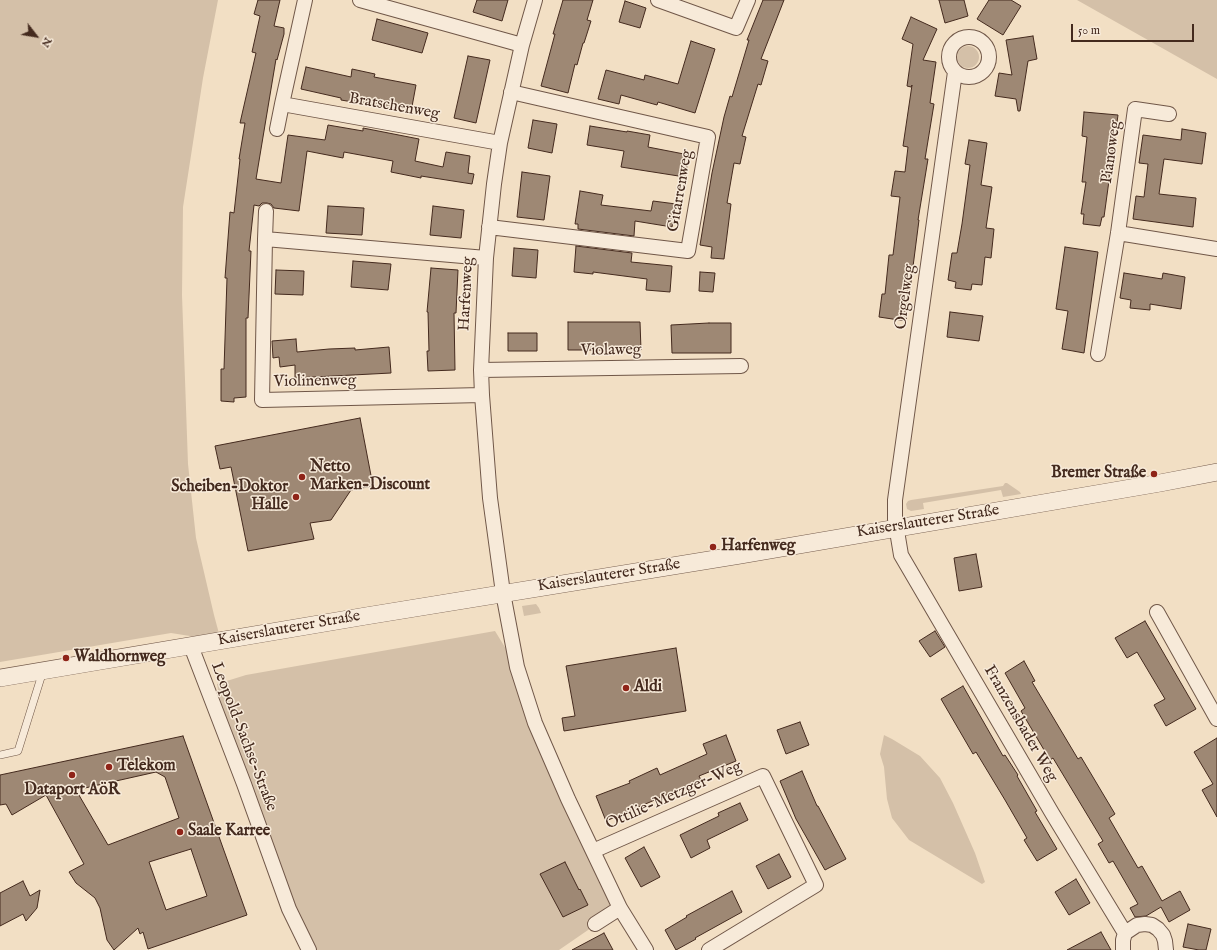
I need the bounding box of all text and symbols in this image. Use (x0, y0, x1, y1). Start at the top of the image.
north arrow (16, 16, 56, 56)
scale bar (1073, 16, 1196, 42)
text: 50 m (1078, 23, 1100, 38)
text: N (38, 34, 55, 50)
street label: Bratschenweg (347, 90, 441, 124)
street label: Pianoweg (1098, 119, 1126, 185)
street label: Gitarrenweg (664, 148, 698, 234)
street label: Harfenweg (455, 256, 479, 332)
street label: Orgelweg (892, 263, 920, 331)
street label: Violaweg (580, 341, 642, 361)
street label: Violinenweg (274, 372, 356, 392)
place label: Netto Marken-Discount (310, 458, 430, 496)
place label: Bremer Straße (1051, 464, 1146, 484)
marker: Bremer Straße (1149, 469, 1159, 479)
marker: Netto Marken-Discount (297, 472, 307, 482)
place label: Scheiben-Doktor Halle (171, 478, 288, 516)
marker: Scheiben-Doktor Halle (291, 492, 301, 502)
street label: Kaiserslauterer Straße (855, 501, 1001, 543)
place label: Harfenweg (721, 537, 795, 557)
marker: Harfenweg (708, 542, 718, 552)
street label: Kaiserslauterer Straße (536, 555, 682, 597)
street label: Kaiserslauterer Straße (216, 607, 362, 651)
place label: Waldhornweg (74, 648, 166, 668)
marker: Waldhornweg (61, 653, 71, 663)
street label: Leopold-Sachse-Straße (206, 660, 280, 814)
street label: Franzensbader Weg (979, 662, 1061, 786)
place label: Aldi (634, 678, 662, 698)
marker: Aldi (621, 683, 631, 693)
place label: Telekom (117, 757, 176, 777)
street label: Ottilie-Metzger-Weg (603, 757, 745, 835)
marker: Telekom (104, 762, 114, 772)
marker: Dataport AöR (67, 770, 77, 780)
place label: Dataport AöR (24, 781, 120, 801)
place label: Saale Karree (188, 822, 270, 842)
marker: Saale Karree (175, 827, 185, 837)

